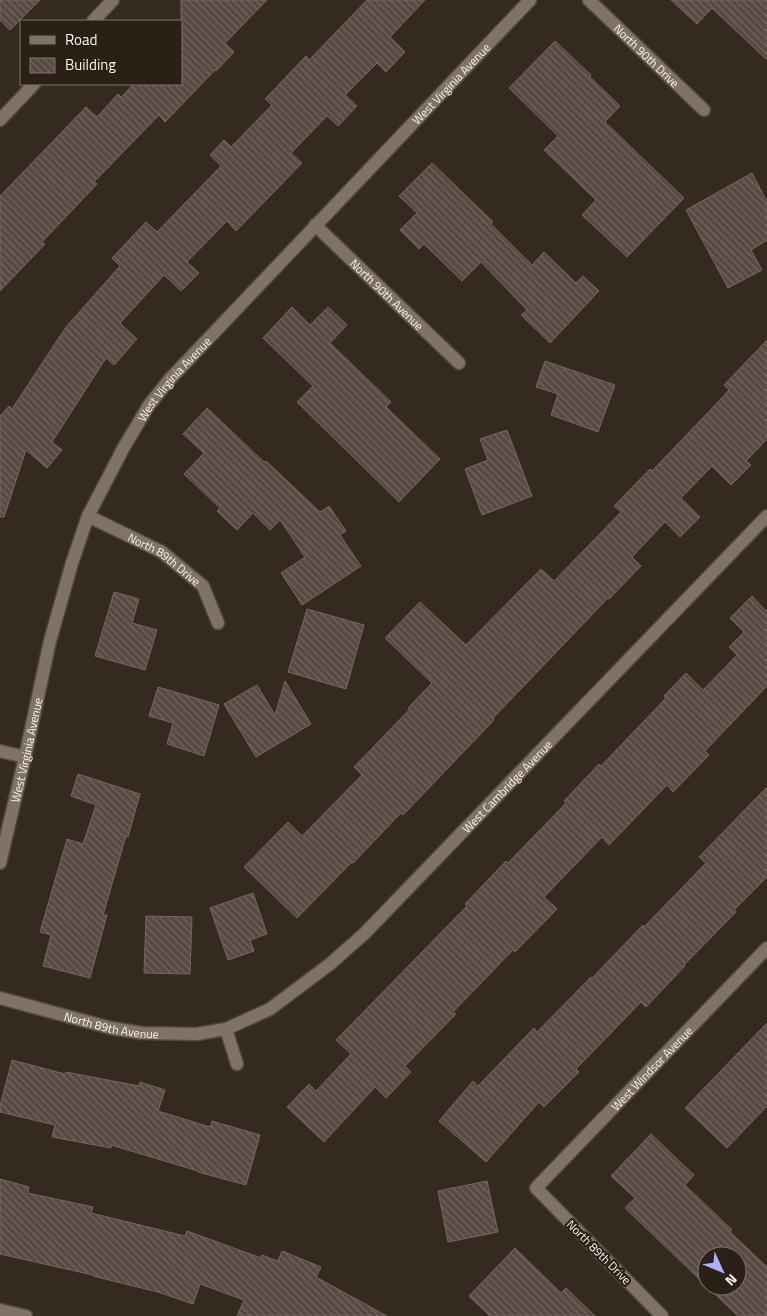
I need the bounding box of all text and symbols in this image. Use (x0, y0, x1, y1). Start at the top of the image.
street label: North 90th Drive (610, 19, 684, 92)
legend (20, 20, 182, 85)
text: Road (65, 28, 97, 51)
street label: West Virginia Avenue (407, 38, 494, 129)
text: Building (65, 53, 116, 76)
street label: North 90th Avenue (346, 254, 429, 334)
street label: West Virginia Avenue (132, 332, 215, 425)
street label: North 89th Drive (125, 527, 205, 590)
street label: West Virginia Avenue (5, 696, 47, 804)
street label: West Cambridge Avenue (457, 735, 556, 837)
street label: North 89th Avenue (62, 1006, 159, 1043)
street label: West Windsor Avenue (606, 1021, 697, 1115)
street label: North 89th Drive (562, 1215, 636, 1289)
north arrow (697, 1246, 747, 1296)
text: N (721, 1270, 743, 1291)

